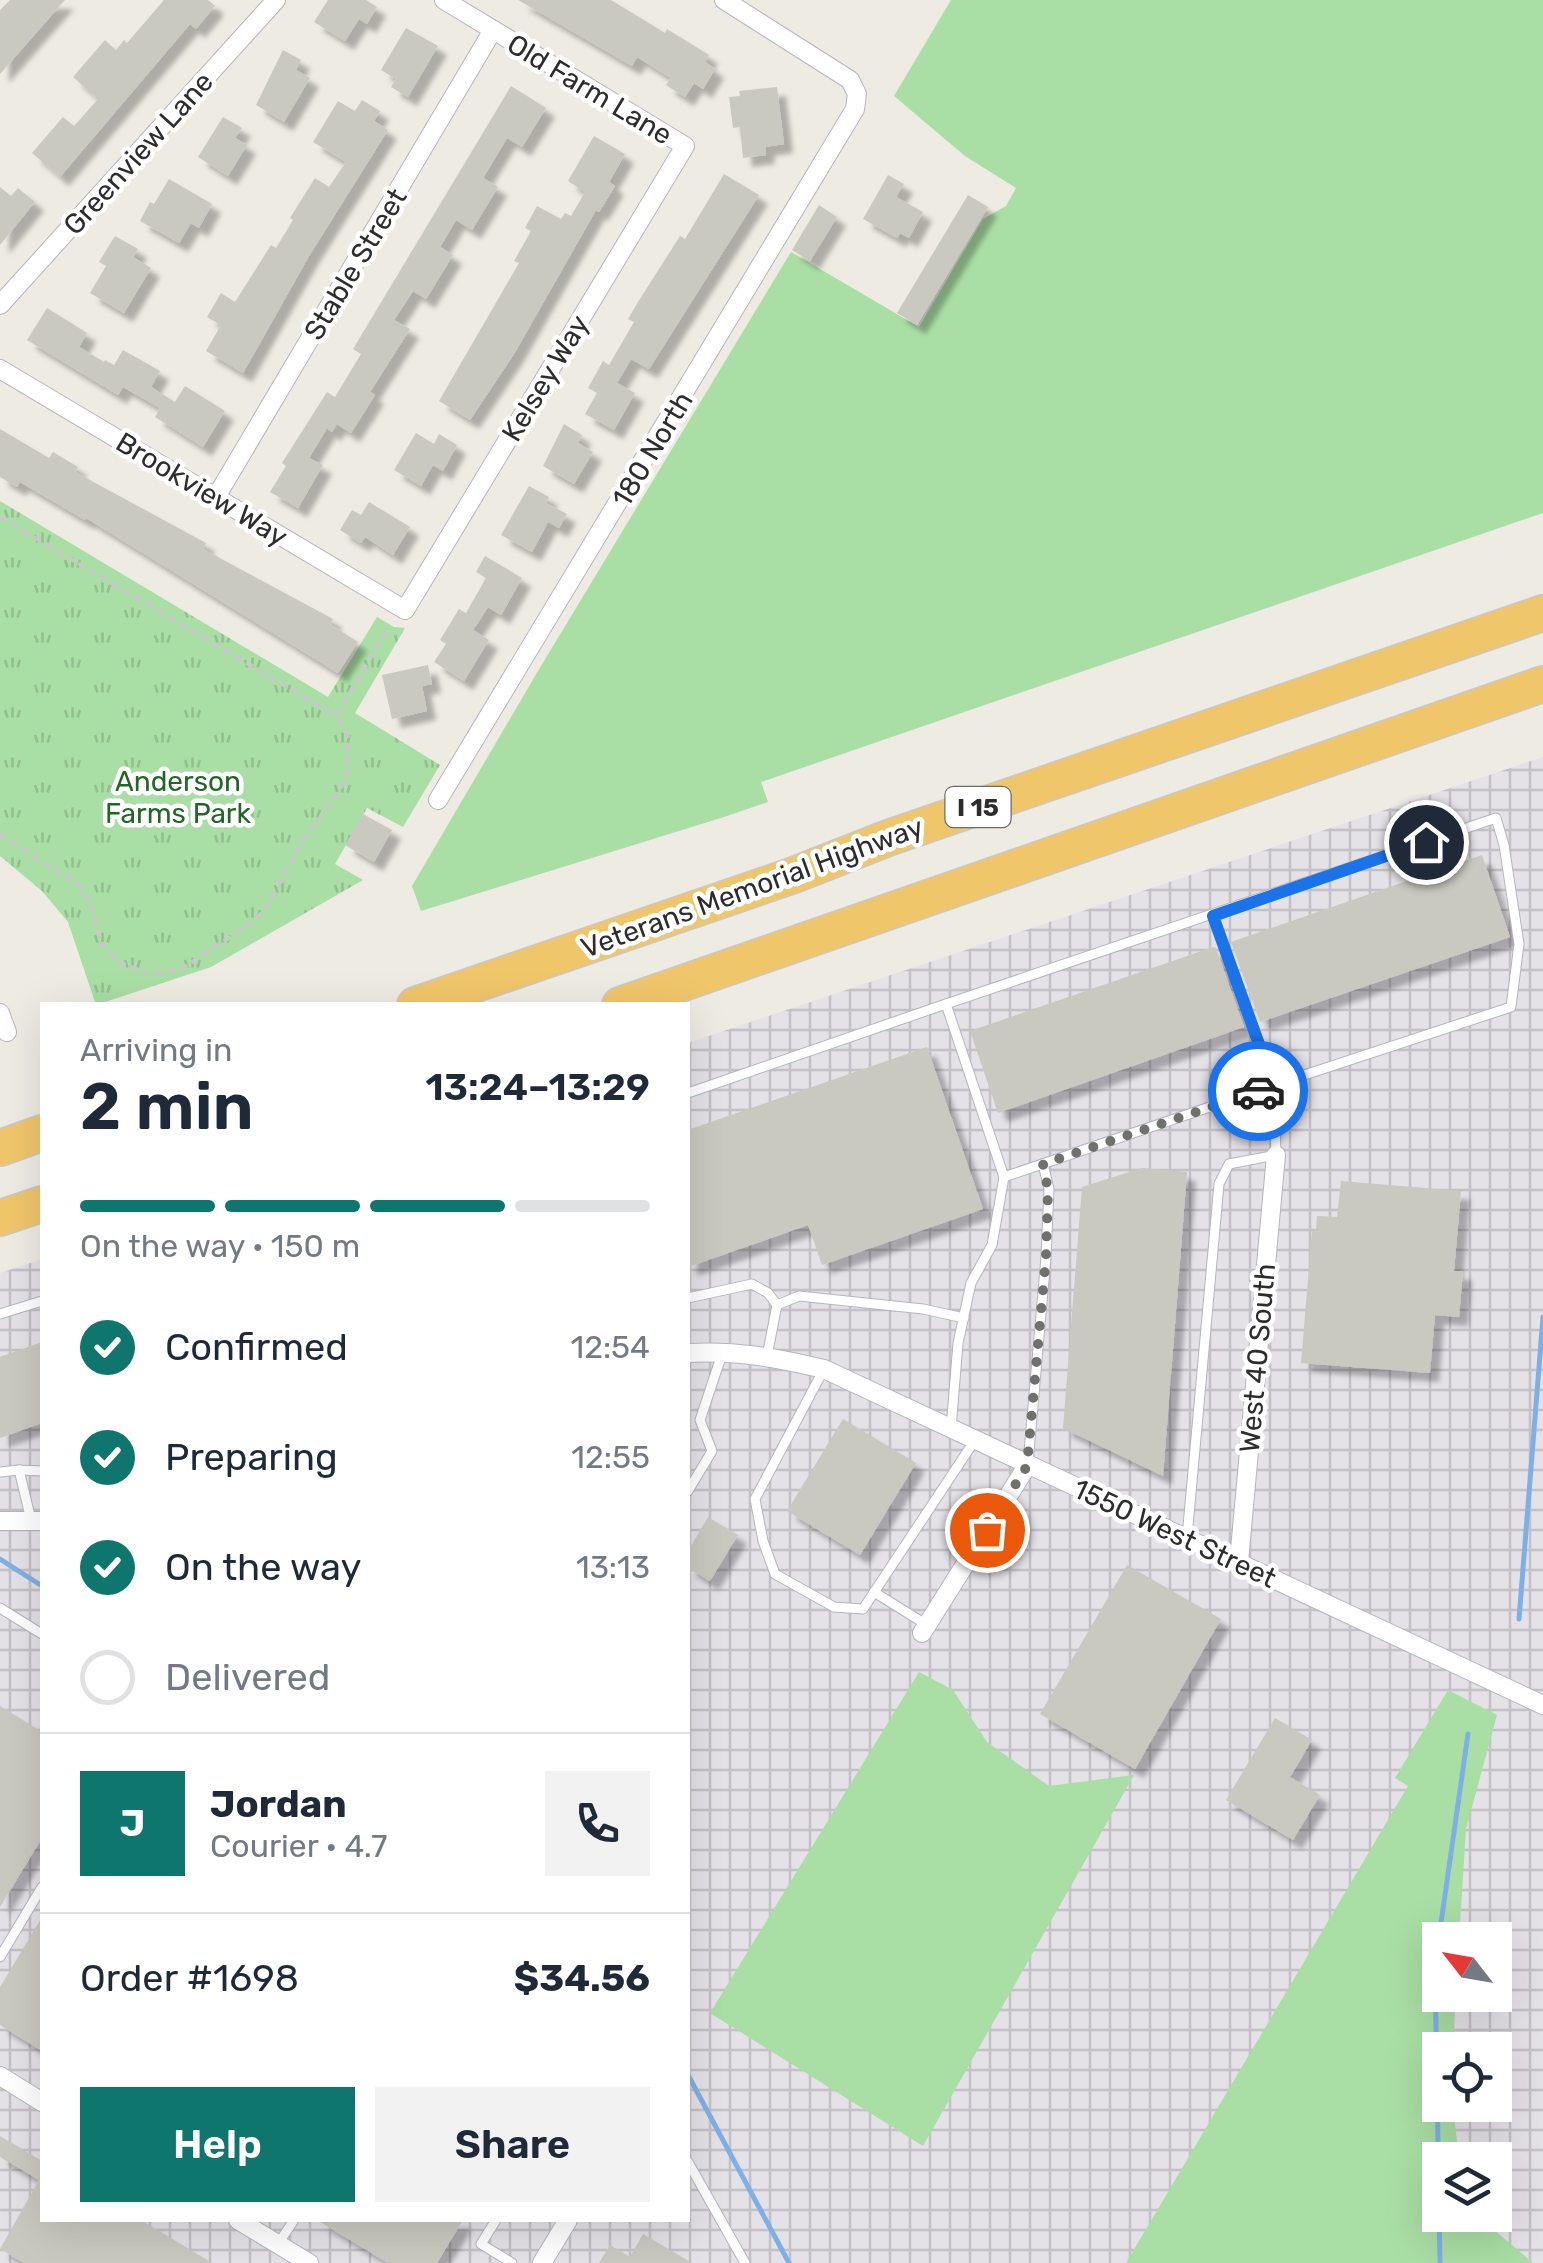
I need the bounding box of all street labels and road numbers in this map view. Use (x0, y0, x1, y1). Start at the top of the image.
street label: Old Farm Lane (501, 27, 678, 152)
street label: Greenview Lane (57, 65, 220, 241)
street label: Stable Street (297, 183, 414, 346)
street label: Kelsey Way (495, 309, 596, 447)
street label: 180 North (605, 386, 700, 513)
street label: Brookview Way (110, 425, 293, 553)
road number: I 15 (946, 787, 1010, 827)
street label: Veterans Memorial Highway (577, 810, 928, 965)
street label: West 40 South (1233, 1262, 1282, 1454)
street label: 1550 West Street (1068, 1472, 1281, 1595)

